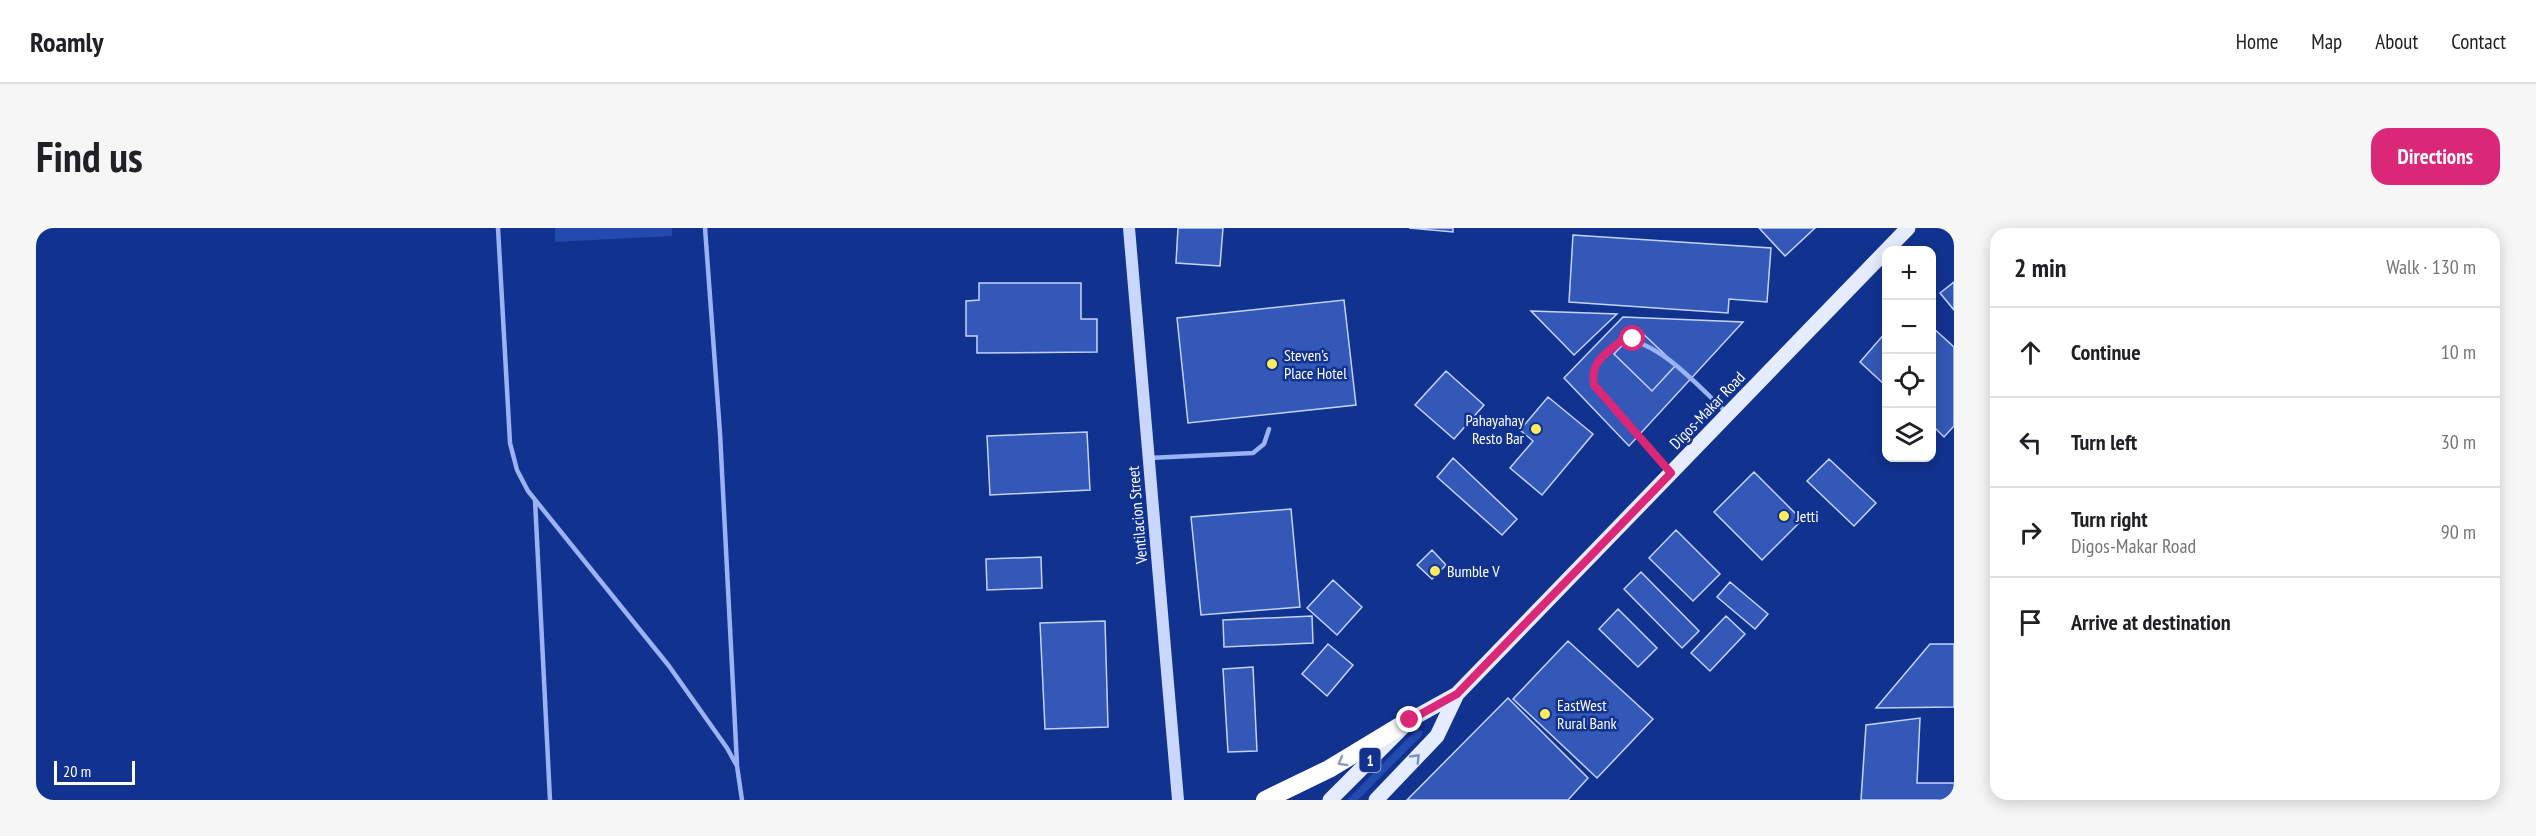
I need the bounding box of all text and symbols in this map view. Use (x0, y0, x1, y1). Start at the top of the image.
text: Roamly (30, 23, 104, 60)
text: Home (2236, 28, 2278, 55)
text: Map (2311, 28, 2342, 55)
text: About (2375, 28, 2418, 55)
text: Contact (2451, 28, 2506, 55)
button: Directions (2371, 128, 2500, 185)
text: Find us (36, 129, 143, 184)
map controls (1882, 246, 1936, 462)
button: + (1882, 246, 1936, 300)
text: 2 min (2014, 251, 2067, 284)
text: Walk · 130 m (2386, 254, 2476, 280)
button: − (1882, 300, 1936, 354)
route start (1619, 325, 1645, 351)
icon: ahead (2014, 336, 2047, 369)
text: Continue (2071, 338, 2141, 366)
text: 10 m (2441, 339, 2476, 365)
place label: Steven’s Place Hotel (1284, 345, 1347, 383)
button: locate (1882, 354, 1936, 408)
marker: Steven’s Place Hotel (1265, 357, 1279, 371)
street label: Digos-Makar Road (1665, 367, 1749, 453)
button: layers (1882, 408, 1936, 462)
place label: Pahayahay Resto Bar (1466, 410, 1525, 448)
marker: Pahayahay Resto Bar (1529, 422, 1543, 436)
icon: left (2014, 426, 2047, 459)
text: Turn left (2071, 428, 2137, 456)
text: 30 m (2441, 429, 2476, 455)
street label: Ventilacion Street (1123, 465, 1151, 566)
text: Turn right (2071, 505, 2148, 533)
place label: Jetti (1795, 506, 1819, 526)
marker: Jetti (1777, 509, 1791, 523)
icon: right (2014, 516, 2047, 549)
text: 90 m (2441, 519, 2476, 545)
text: Digos-Makar Road (2071, 533, 2196, 559)
place label: Bumble V (1447, 561, 1500, 581)
marker: Bumble V (1428, 564, 1442, 578)
icon: arrive (2014, 606, 2047, 639)
text: Arrive at destination (2071, 608, 2231, 636)
place label: EastWest Rural Bank (1557, 695, 1617, 733)
route end (1396, 706, 1422, 732)
marker: EastWest Rural Bank (1538, 707, 1552, 721)
road number: 1 (1360, 748, 1380, 772)
one-way arrow (1338, 754, 1348, 766)
one-way arrow (1409, 754, 1420, 765)
scale bar (54, 758, 135, 786)
text: 20 m (63, 761, 91, 781)

